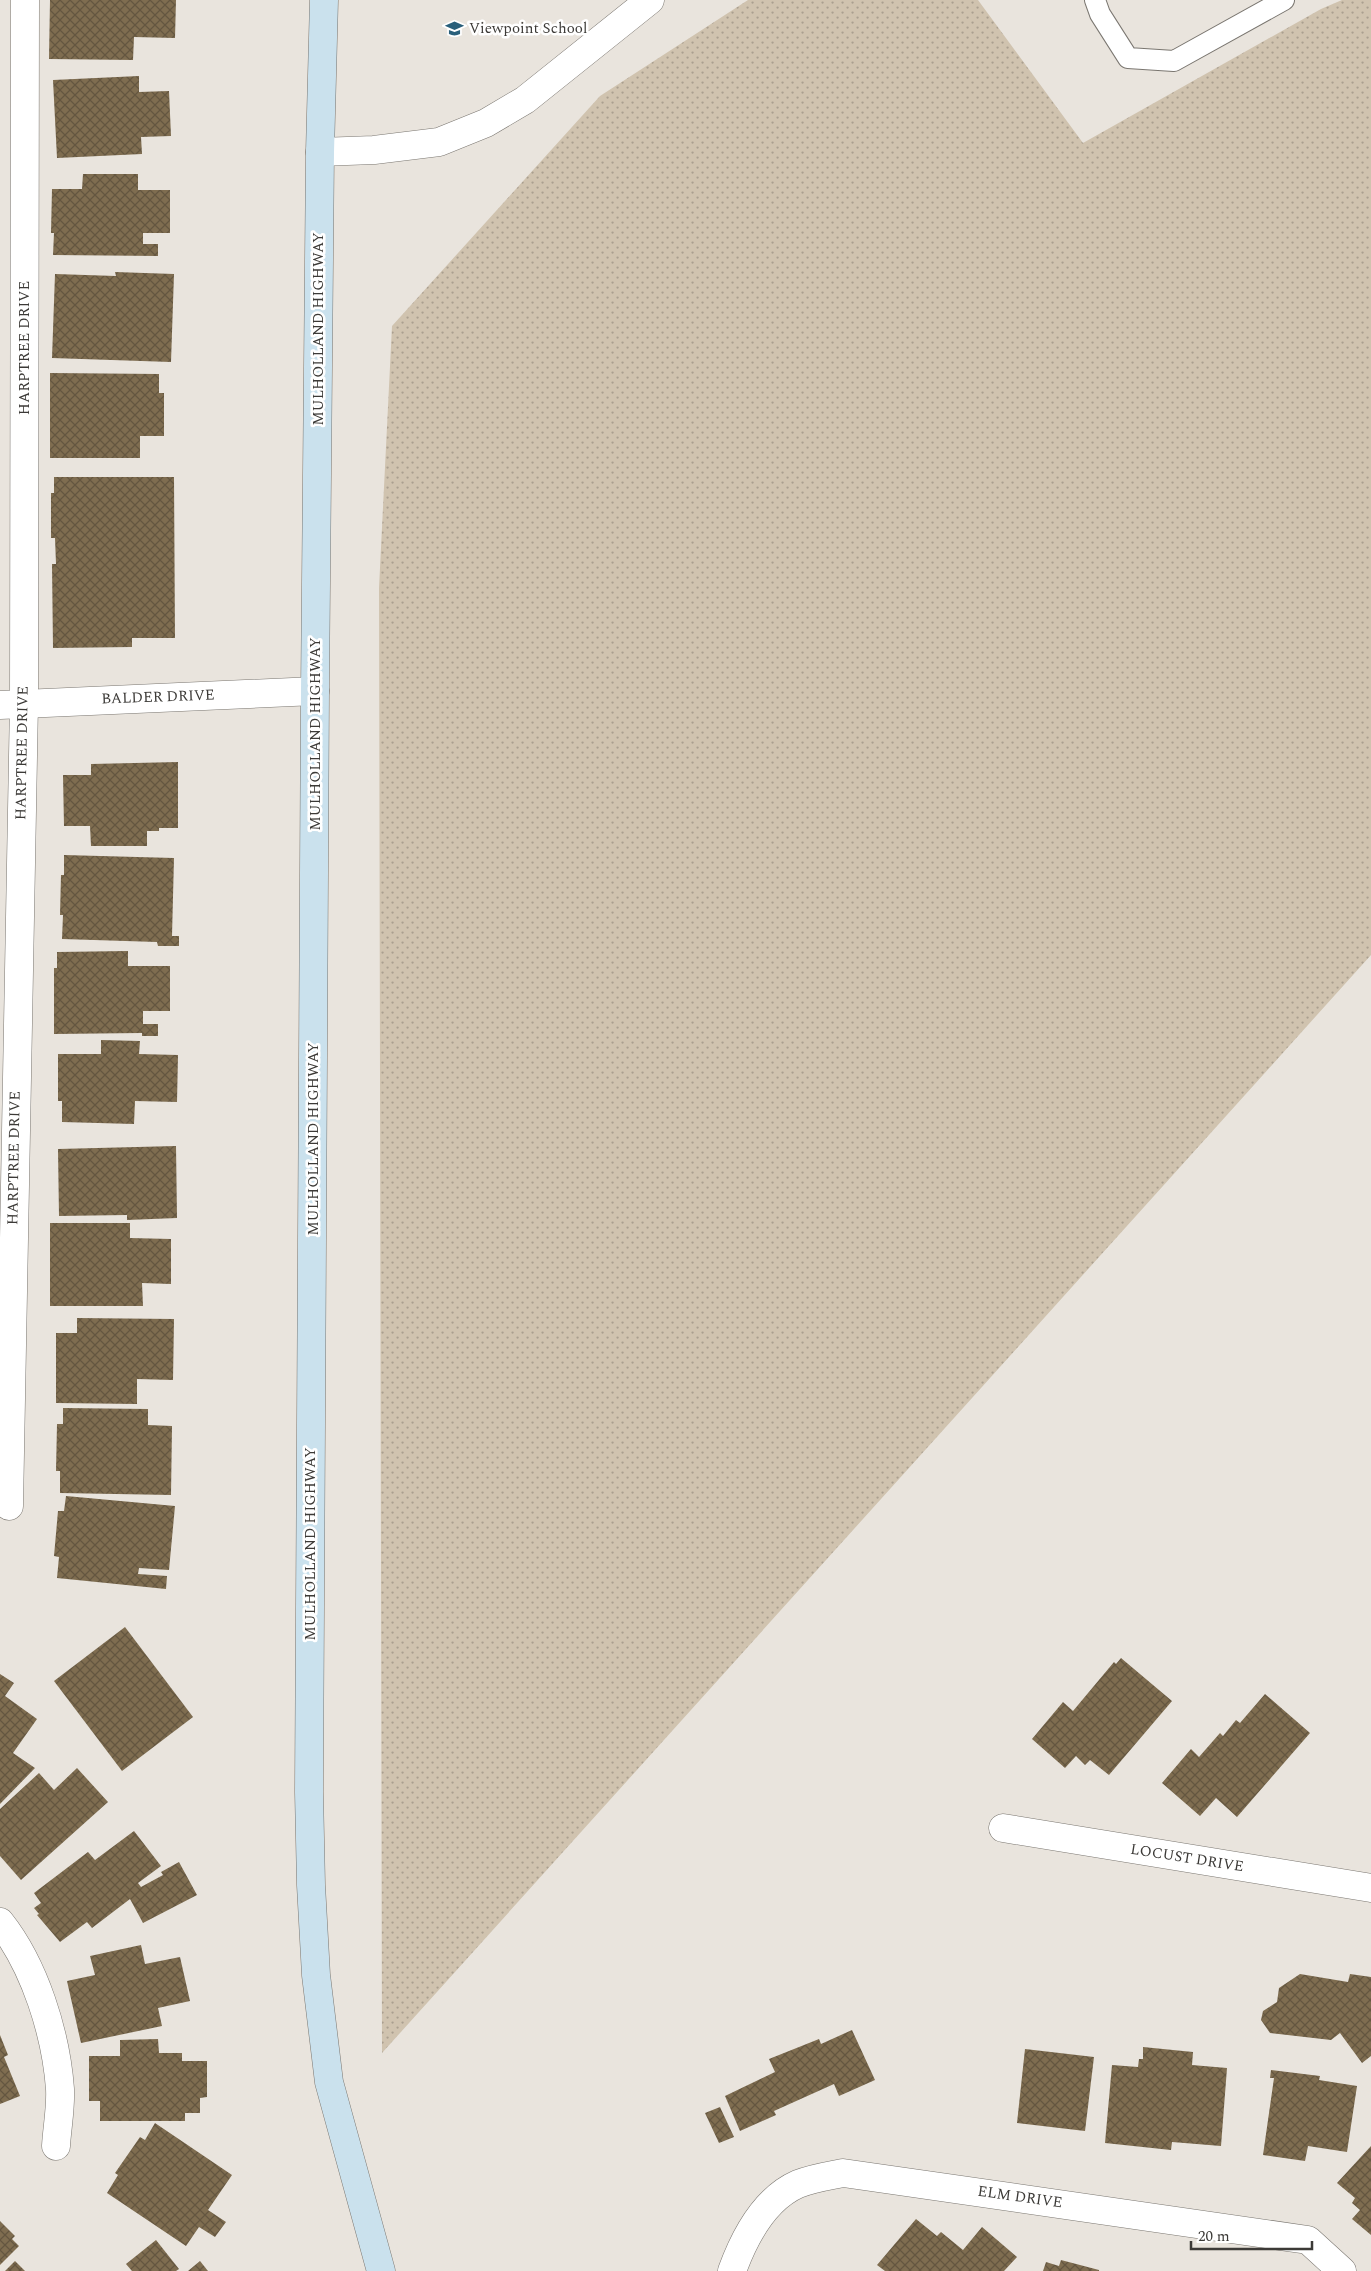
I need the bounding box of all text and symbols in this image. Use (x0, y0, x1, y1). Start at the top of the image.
place label: Viewpoint School (469, 17, 587, 40)
school or university icon: Viewpoint School (445, 18, 465, 38)
street label: MULHOLLAND HIGHWAY (307, 232, 330, 426)
street label: HARPTREE DRIVE (13, 281, 36, 415)
street label: MULHOLLAND HIGHWAY (304, 637, 327, 831)
street label: BALDER DRIVE (101, 684, 215, 710)
street label: HARPTREE DRIVE (9, 686, 35, 820)
street label: MULHOLLAND HIGHWAY (302, 1042, 325, 1236)
street label: HARPTREE DRIVE (1, 1091, 27, 1225)
street label: MULHOLLAND HIGHWAY (299, 1447, 322, 1641)
street label: LOCUST DRIVE (1129, 1838, 1245, 1878)
street label: ELM DRIVE (976, 2180, 1064, 2214)
scale bar (1191, 2218, 1312, 2250)
text: 20 m (1198, 2225, 1230, 2248)

